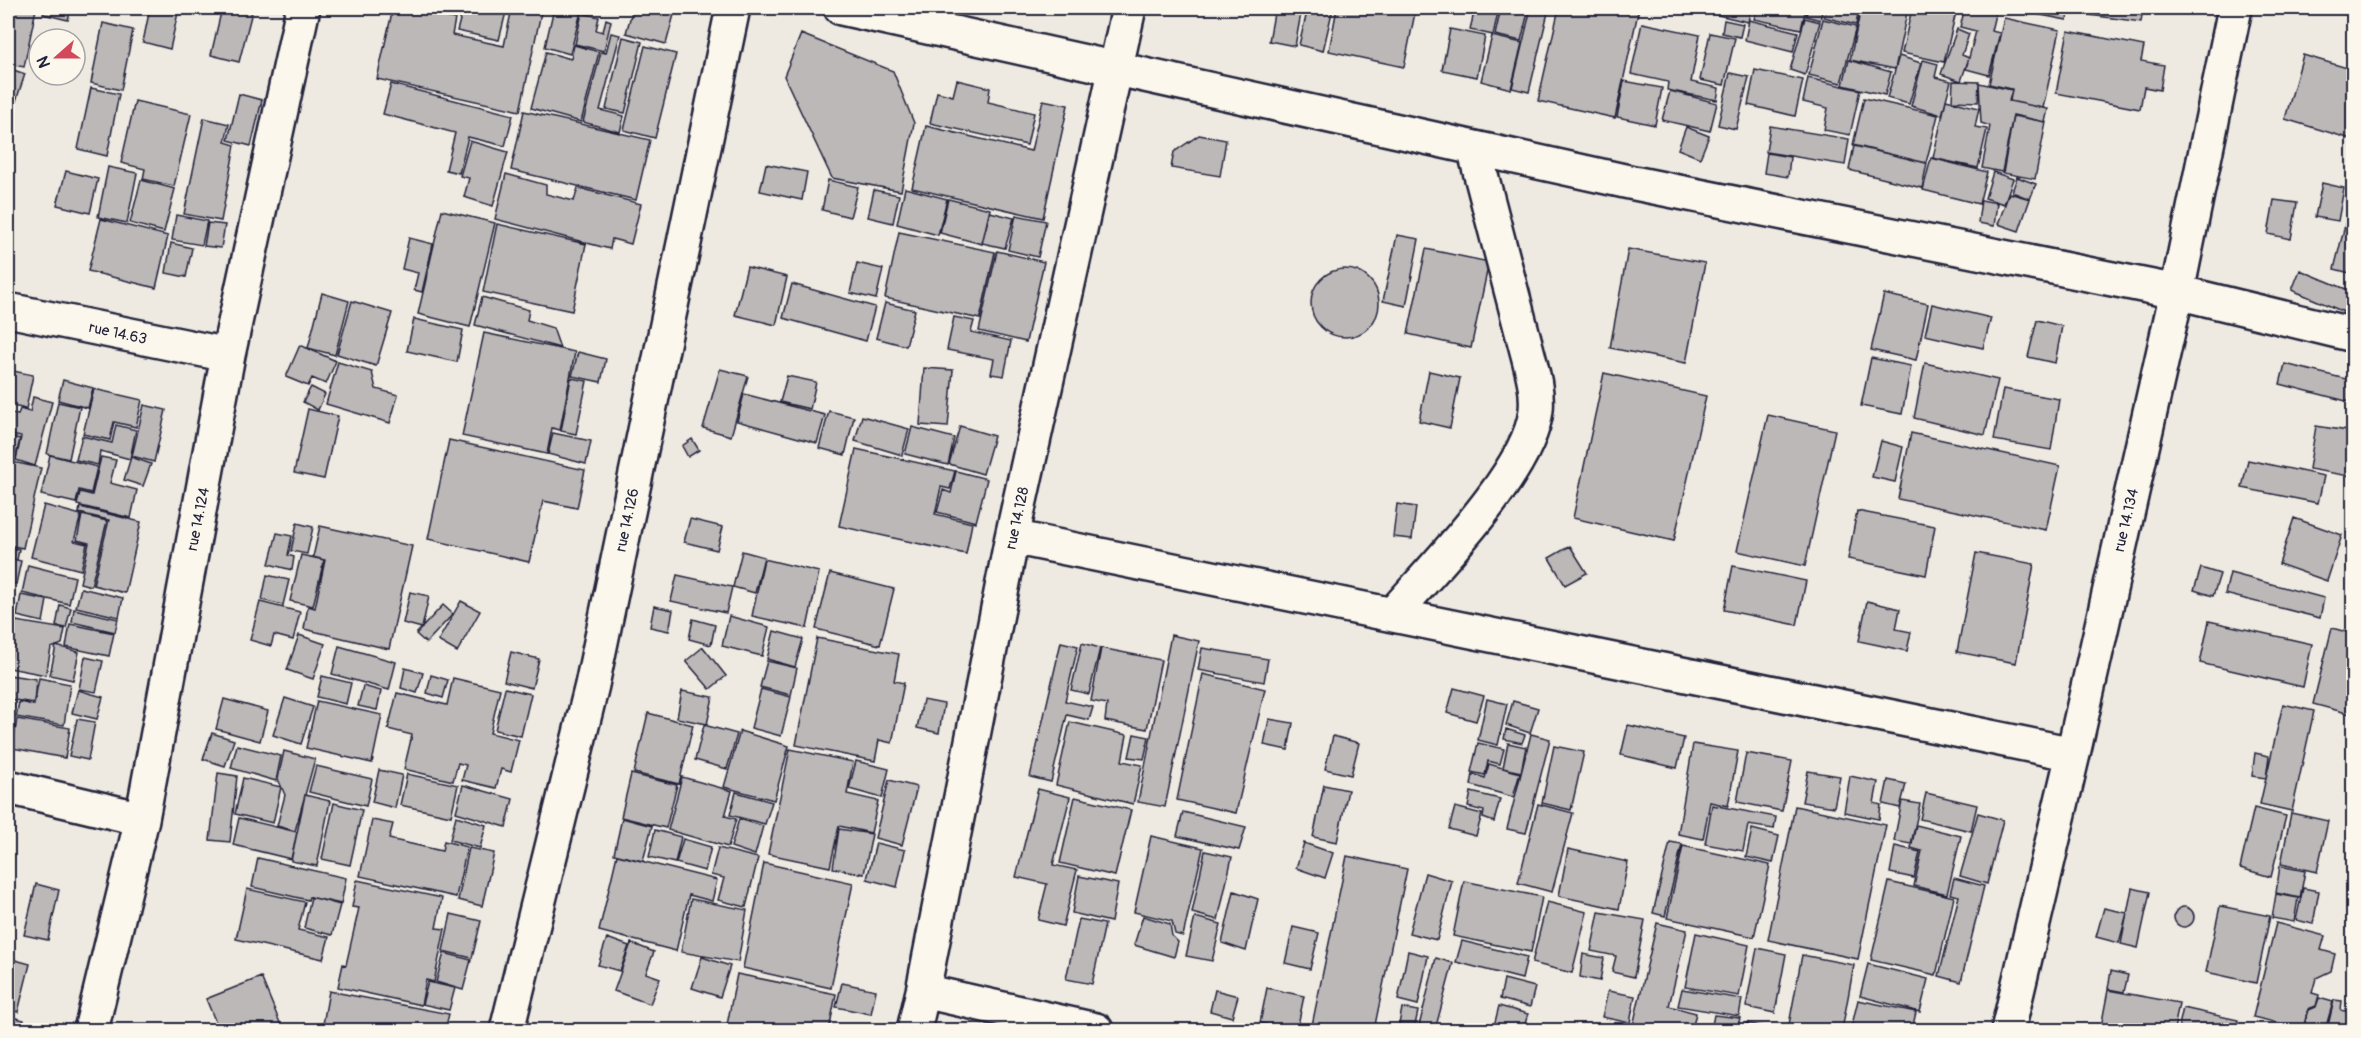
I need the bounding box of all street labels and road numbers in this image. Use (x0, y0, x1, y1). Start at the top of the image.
street label: rue 14.63 (87, 318, 148, 349)
street label: rue 14.124 (183, 485, 214, 552)
street label: rue 14.128 (1002, 485, 1033, 551)
street label: rue 14.134 (2110, 486, 2143, 554)
street label: rue 14.126 (612, 487, 643, 554)

